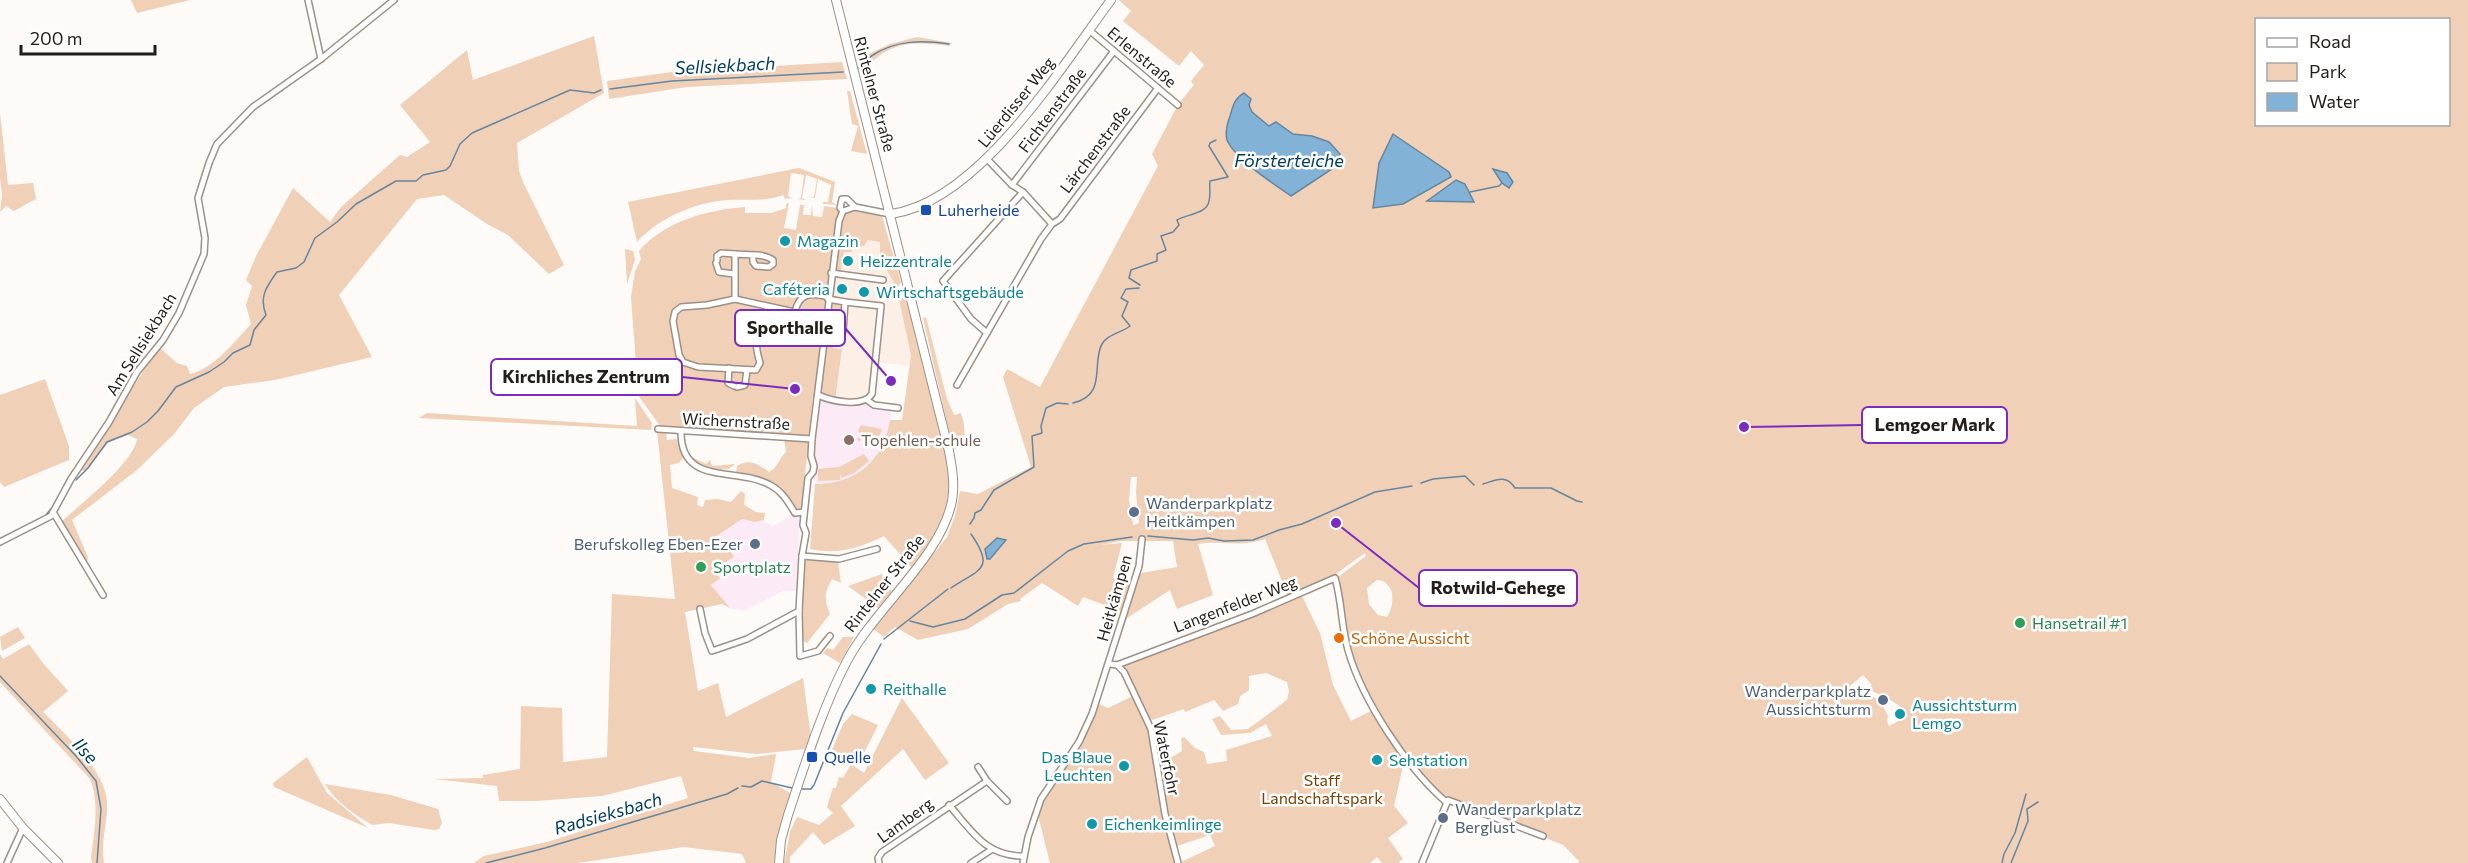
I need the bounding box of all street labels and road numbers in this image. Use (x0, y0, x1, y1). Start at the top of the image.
street label: Erlenstraße (1104, 22, 1181, 91)
street label: Rintelner Straße (851, 34, 900, 154)
street label: Lüerdisser Weg (973, 52, 1058, 151)
street label: Fichtenstraße (1014, 64, 1090, 156)
street label: Lärchenstraße (1055, 101, 1134, 196)
street label: Am Sellsiekbach (101, 289, 180, 399)
street label: Wichernstraße (682, 408, 790, 433)
street label: Rintelner Straße (840, 530, 928, 635)
street label: Heitkämpen (1092, 552, 1135, 643)
street label: Langenfelder Weg (1170, 571, 1300, 636)
street label: Waterfohr (1150, 719, 1185, 798)
street label: Lamberg (873, 793, 937, 846)

